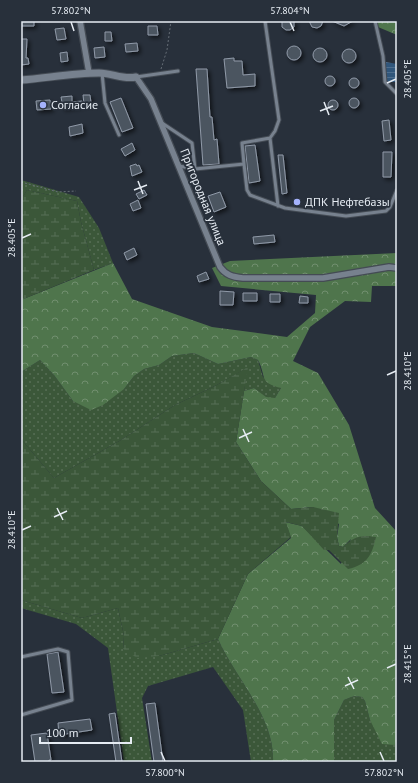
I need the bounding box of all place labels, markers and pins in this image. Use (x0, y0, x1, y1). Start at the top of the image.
place label: Согласие (51, 97, 98, 112)
marker: Согласие (38, 100, 48, 110)
place label: ДПК Нефтебазы (305, 194, 390, 209)
marker: ДПК Нефтебазы (292, 197, 302, 207)

